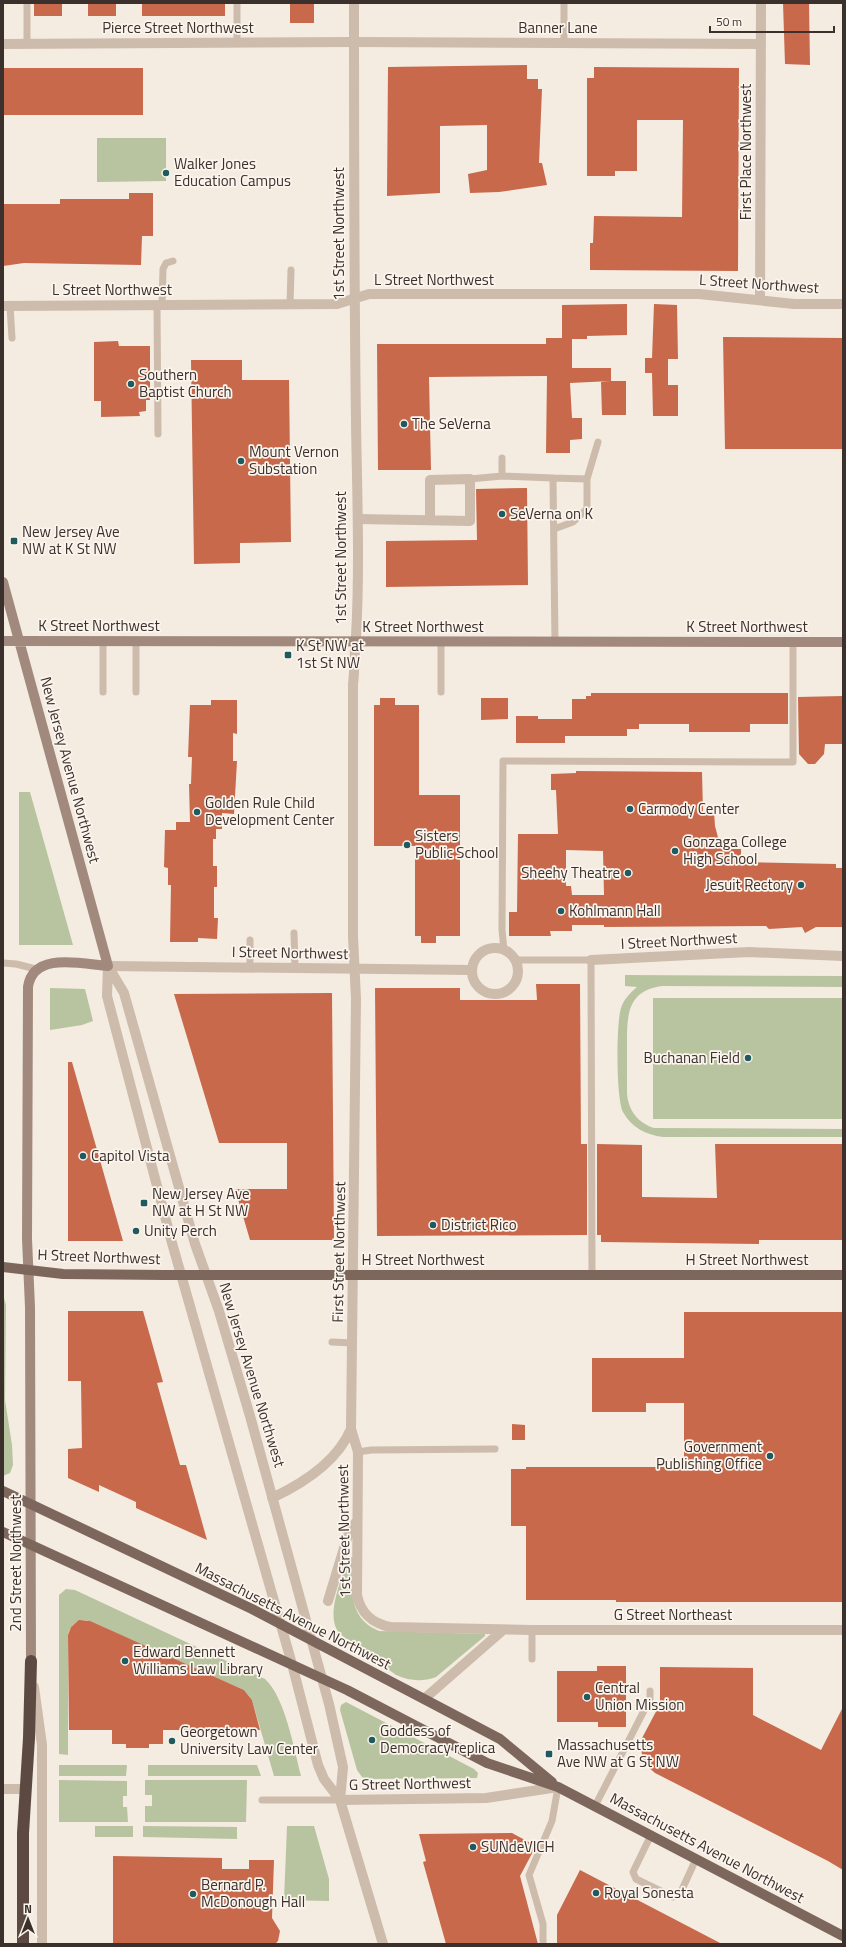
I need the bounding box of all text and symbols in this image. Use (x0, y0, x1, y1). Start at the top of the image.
scale bar (710, 8, 834, 34)
text: 50 m (716, 12, 742, 31)
street label: Pierce Street Northwest (102, 16, 255, 39)
street label: Banner Lane (518, 16, 598, 39)
street label: First Place Northwest (734, 83, 757, 220)
place label: Walker Jones Education Campus (174, 152, 291, 192)
street label: 1st Street Northwest (327, 167, 350, 301)
marker: Walker Jones Education Campus (161, 168, 171, 178)
street label: L Street Northwest (374, 268, 495, 291)
street label: L Street Northwest (698, 268, 820, 299)
street label: L Street Northwest (52, 278, 173, 301)
place label: Southern Baptist Church (139, 363, 232, 403)
marker: Southern Baptist Church (126, 379, 136, 389)
place label: The SeVerna (412, 412, 491, 435)
marker: The SeVerna (399, 419, 409, 429)
place label: Mount Vernon Substation (249, 440, 339, 480)
marker: Mount Vernon Substation (236, 456, 246, 466)
street label: 1st Street Northwest (329, 491, 352, 625)
place label: SeVerna on K (510, 502, 593, 525)
marker: SeVerna on K (497, 509, 507, 519)
place label: New Jersey Ave NW at K St NW (22, 520, 120, 560)
marker: New Jersey Ave NW at K St NW (9, 536, 19, 546)
street label: K Street Northwest (38, 614, 160, 637)
street label: K Street Northwest (362, 615, 484, 638)
street label: K Street Northwest (686, 615, 808, 638)
place label: K St NW at 1st St NW (296, 634, 365, 674)
marker: K St NW at 1st St NW (283, 650, 293, 660)
street label: New Jersey Avenue Northwest (35, 674, 107, 866)
place label: Golden Rule Child Development Center (205, 791, 334, 831)
place label: Carmody Center (638, 797, 739, 820)
marker: Carmody Center (625, 804, 635, 814)
marker: Golden Rule Child Development Center (192, 807, 202, 817)
place label: Sisters Public School (415, 824, 498, 864)
place label: Gonzaga College High School (683, 830, 787, 870)
marker: Sisters Public School (402, 840, 412, 850)
marker: Gonzaga College High School (670, 846, 680, 856)
place label: Sheehy Theatre (521, 861, 620, 884)
marker: Sheehy Theatre (623, 868, 633, 878)
place label: Jesuit Rectory (706, 873, 793, 896)
marker: Jesuit Rectory (796, 880, 806, 890)
place label: Kohlmann Hall (569, 899, 661, 922)
marker: Kohlmann Hall (556, 906, 566, 916)
street label: I Street Northwest (620, 926, 738, 955)
street label: I Street Northwest (232, 940, 349, 965)
place label: Buchanan Field (644, 1046, 740, 1069)
marker: Buchanan Field (743, 1053, 753, 1063)
place label: Capitol Vista (91, 1144, 170, 1167)
marker: Capitol Vista (78, 1151, 88, 1161)
street label: First Street Northwest (326, 1180, 351, 1323)
place label: New Jersey Ave NW at H St NW (152, 1182, 250, 1222)
marker: New Jersey Ave NW at H St NW (139, 1198, 149, 1208)
place label: District Rico (441, 1213, 517, 1236)
place label: Unity Perch (144, 1219, 217, 1242)
marker: District Rico (428, 1220, 438, 1230)
marker: Unity Perch (131, 1226, 141, 1236)
street label: H Street Northwest (37, 1243, 162, 1270)
street label: H Street Northwest (362, 1248, 485, 1271)
street label: H Street Northwest (686, 1248, 809, 1271)
street label: New Jersey Avenue Northwest (213, 1280, 292, 1471)
place label: Government Publishing Office (656, 1435, 763, 1475)
marker: Government Publishing Office (765, 1451, 775, 1461)
street label: 1st Street Northwest (331, 1463, 356, 1598)
street label: 2nd Street Northwest (4, 1494, 27, 1632)
street label: Massachusetts Avenue Northwest (191, 1556, 396, 1675)
street label: G Street Northeast (614, 1603, 733, 1626)
place label: Edward Bennett Williams Law Library (133, 1640, 263, 1680)
marker: Edward Bennett Williams Law Library (120, 1656, 130, 1666)
place label: Central Union Mission (595, 1676, 684, 1716)
marker: Central Union Mission (582, 1692, 592, 1702)
place label: Goddess of Democracy replica (380, 1719, 496, 1759)
place label: Georgetown University Law Center (180, 1720, 318, 1760)
place label: Massachusetts Ave NW at G St NW (557, 1733, 679, 1773)
marker: Goddess of Democracy replica (367, 1735, 377, 1745)
marker: Georgetown University Law Center (167, 1736, 177, 1746)
marker: Massachusetts Ave NW at G St NW (544, 1749, 554, 1759)
street label: G Street Northwest (349, 1771, 472, 1796)
street label: Massachusetts Avenue Northwest (606, 1786, 809, 1909)
place label: SUNdeVICH (481, 1835, 555, 1858)
marker: SUNdeVICH (468, 1842, 478, 1852)
place label: Bernard P. McDonough Hall (201, 1873, 305, 1913)
place label: Royal Sonesta (604, 1881, 694, 1904)
marker: Royal Sonesta (591, 1888, 601, 1898)
marker: Bernard P. McDonough Hall (188, 1889, 198, 1899)
north arrow (8, 1899, 48, 1939)
text: N (24, 1901, 32, 1917)

